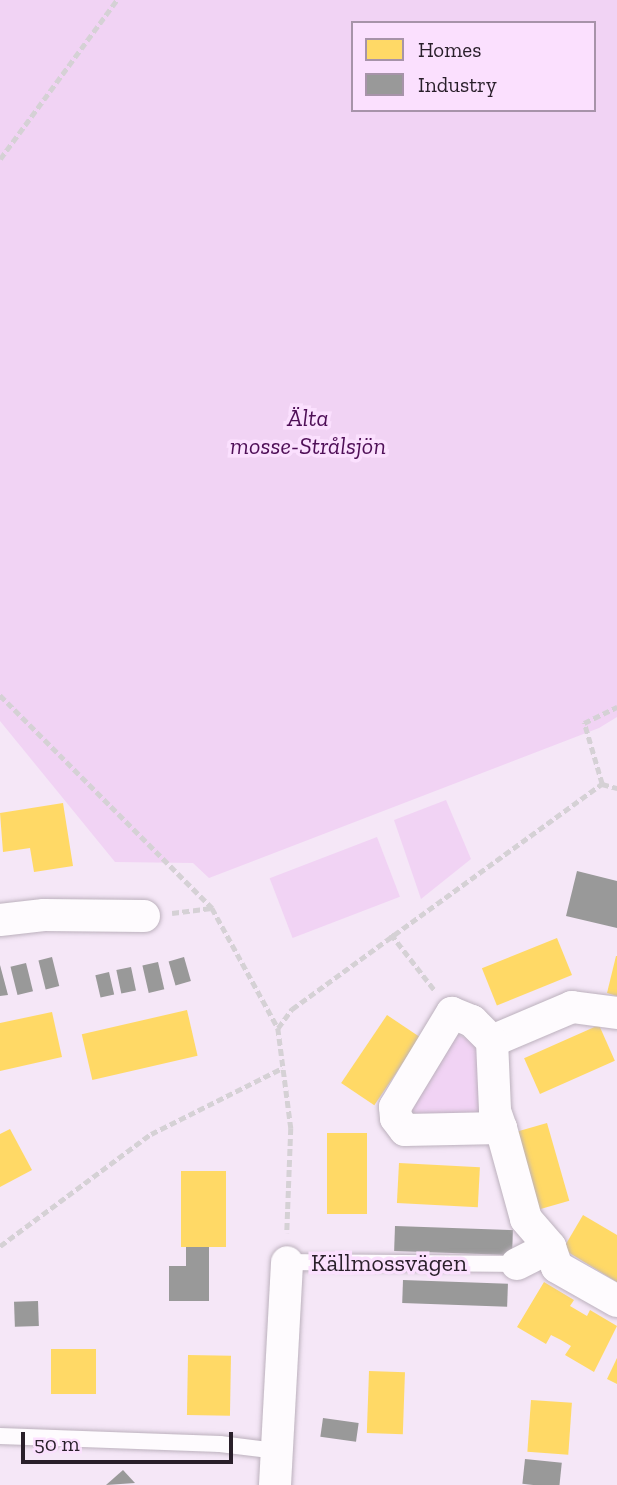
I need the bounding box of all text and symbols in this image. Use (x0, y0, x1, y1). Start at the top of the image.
legend (351, 21, 596, 112)
text: Homes (418, 37, 481, 62)
text: Industry (418, 72, 497, 97)
park label: Älta mosse-Strålsjön (230, 404, 386, 460)
street label: Källmossvägen (311, 1249, 467, 1277)
scale bar (24, 1418, 236, 1462)
text: 50 m (34, 1431, 80, 1456)

